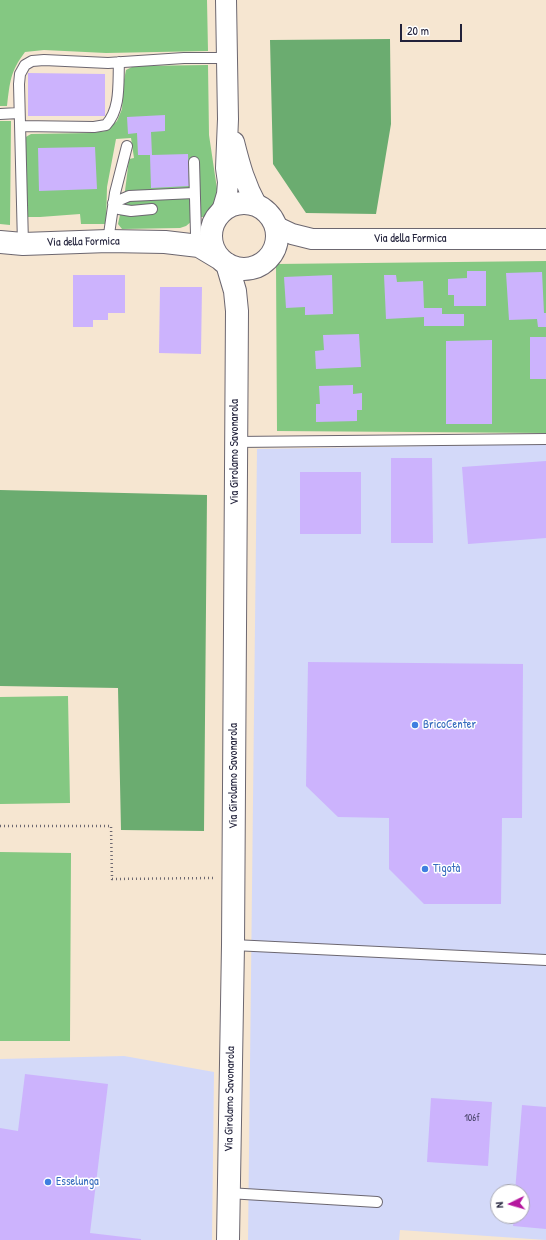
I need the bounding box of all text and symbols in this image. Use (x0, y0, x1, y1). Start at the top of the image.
scale bar (402, 16, 464, 42)
text: 20 m (407, 22, 429, 39)
street label: Via della Formica (373, 232, 447, 246)
street label: Via della Formica (46, 234, 120, 250)
street label: Via Girolamo Savonarola (228, 399, 242, 505)
place label: BricoCenter (423, 718, 476, 732)
marker: BricoCenter (410, 720, 420, 730)
street label: Via Girolamo Savonarola (227, 723, 241, 829)
place label: Tigotà (433, 862, 460, 876)
marker: Tigotà (420, 864, 430, 874)
street label: Via Girolamo Savonarola (222, 1046, 238, 1152)
house number: 106f (464, 1112, 480, 1124)
place label: Esselunga (56, 1175, 99, 1189)
marker: Esselunga (43, 1177, 53, 1187)
north arrow (490, 1184, 530, 1224)
text: N (492, 1201, 506, 1208)

